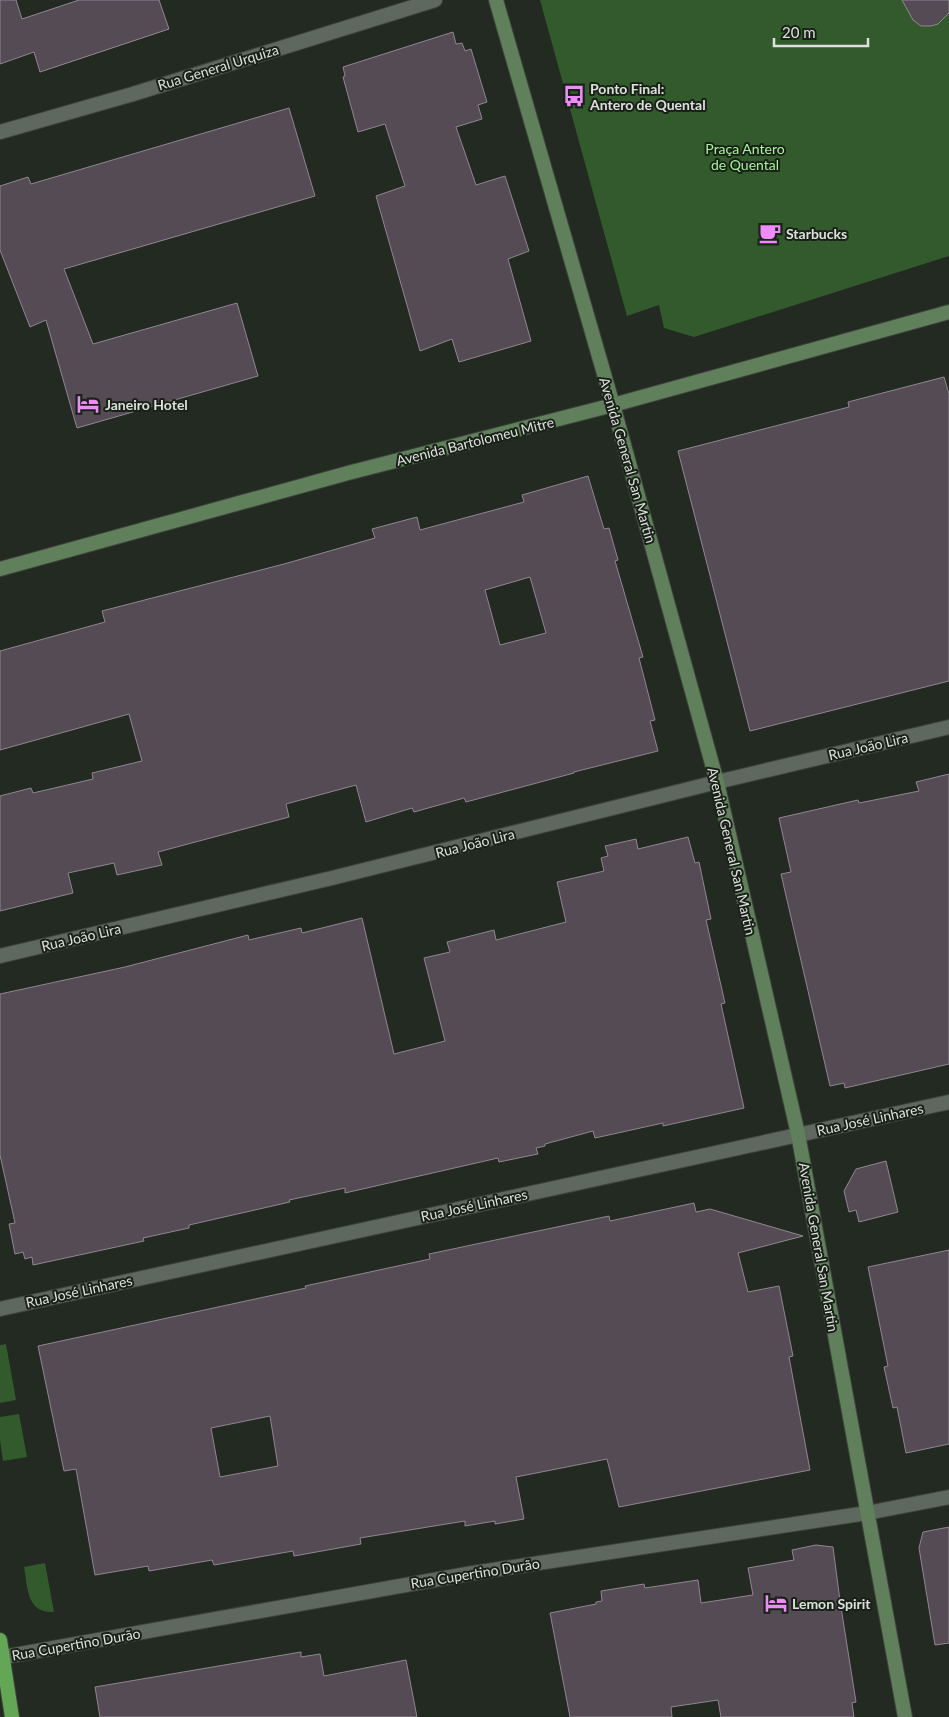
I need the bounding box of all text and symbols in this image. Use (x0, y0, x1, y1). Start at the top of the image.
scale bar (774, 15, 868, 47)
text: 20 m (782, 23, 816, 41)
street label: Rua General Urquiza (155, 40, 281, 93)
place label: Ponto Final: Antero de Quental (589, 80, 706, 113)
bus stop icon: Ponto Final: Antero de Quental (561, 83, 587, 109)
park label: Praça Antero de Quental (705, 140, 785, 173)
cafe icon: Starbucks (757, 220, 783, 246)
place label: Starbucks (786, 225, 847, 242)
street label: Avenida General San Martin (596, 375, 660, 545)
hotel icon: Janeiro Hotel (75, 391, 101, 417)
place label: Janeiro Hotel (105, 396, 188, 413)
street label: Avenida Bartolomeu Mitre (394, 413, 556, 469)
street label: Rua João Lira (827, 729, 909, 763)
street label: Avenida General San Martin (704, 765, 760, 937)
street label: Rua João Lira (434, 825, 516, 861)
street label: Rua João Lira (40, 920, 122, 954)
street label: Rua José Linhares (815, 1099, 925, 1139)
street label: Avenida General San Martin (796, 1161, 842, 1333)
street label: Rua José Linhares (419, 1185, 529, 1225)
street label: Rua José Linhares (24, 1271, 134, 1311)
street label: Rua Cupertino Durão (409, 1554, 541, 1592)
hotel icon: Lemon Spirit (763, 1590, 789, 1616)
place label: Lemon Spirit (792, 1595, 871, 1612)
street label: Rua Cupertino Durão (10, 1624, 142, 1664)

